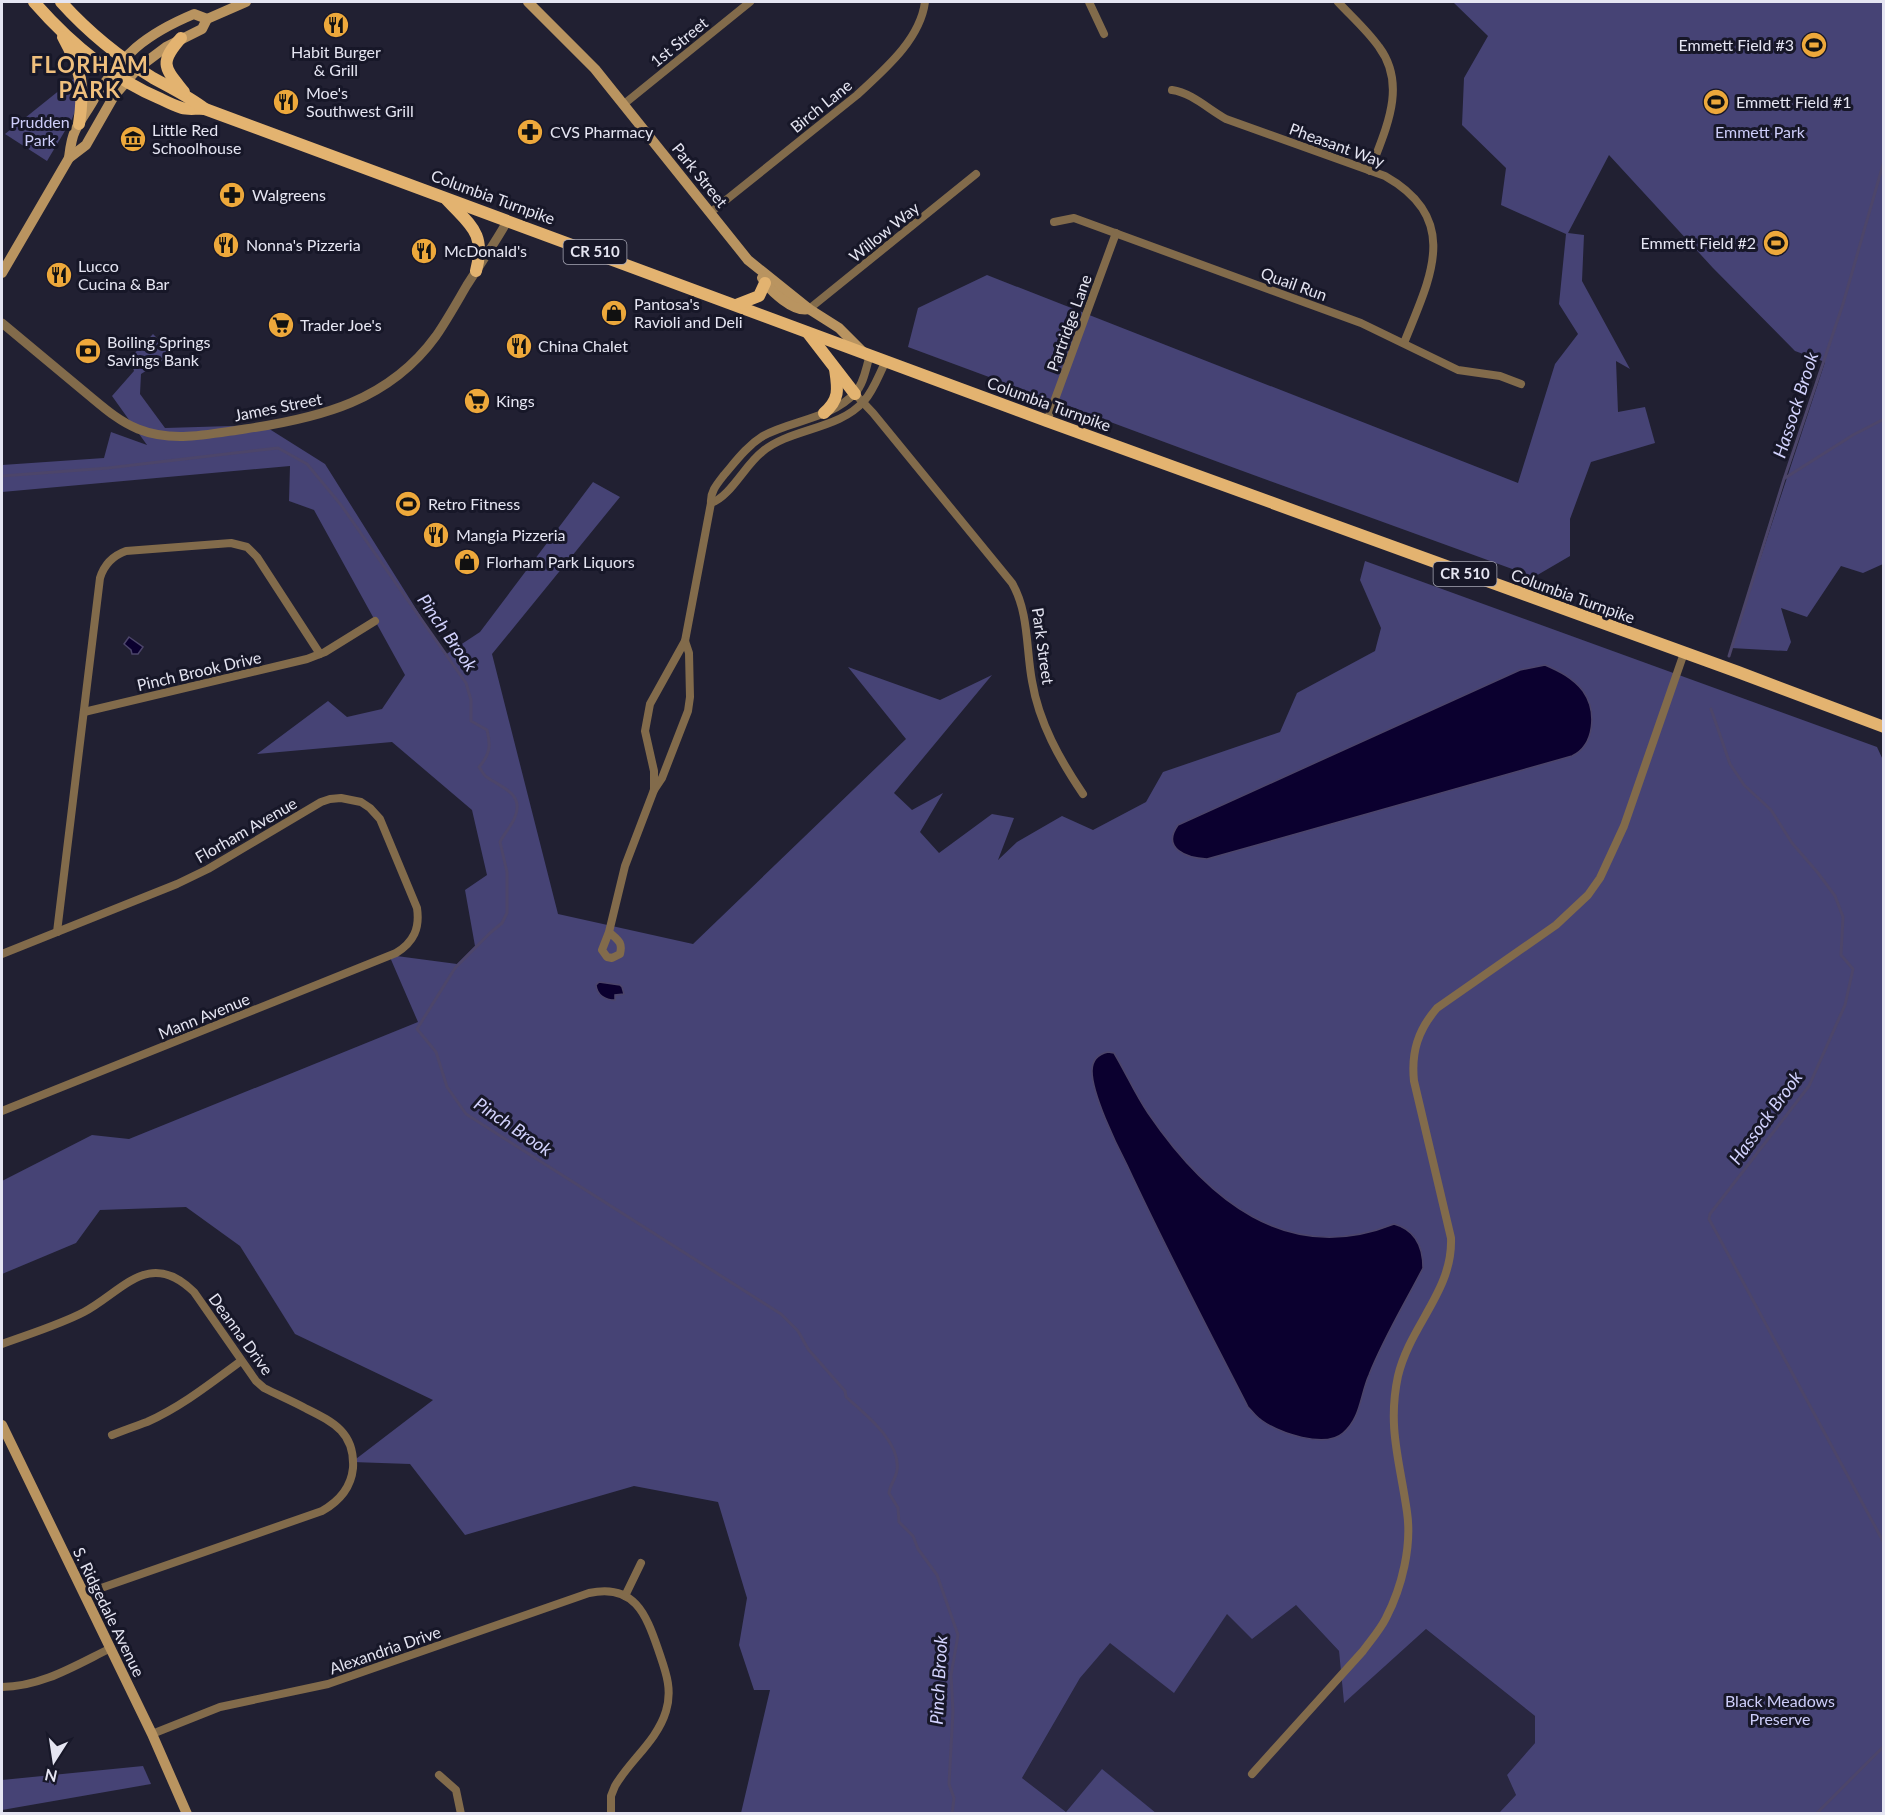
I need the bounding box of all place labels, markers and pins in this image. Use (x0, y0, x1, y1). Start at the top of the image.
restaurant icon: Habit Burger & Grill (321, 10, 351, 40)
sports icon: Emmett Field #3 (1799, 30, 1829, 60)
place label: Emmett Field #3 (1679, 35, 1794, 54)
place label: Habit Burger & Grill (291, 42, 381, 79)
place label: Moe's Southwest Grill (306, 83, 414, 120)
restaurant icon: Moe's Southwest Grill (271, 87, 301, 117)
sports icon: Emmett Field #1 (1701, 87, 1731, 117)
place label: Emmett Field #1 (1736, 92, 1851, 111)
pharmacy icon: CVS Pharmacy (515, 117, 545, 147)
place label: Little Red Schoolhouse (152, 120, 241, 157)
place label: CVS Pharmacy (550, 122, 654, 141)
museum icon: Little Red Schoolhouse (118, 124, 148, 154)
pharmacy icon: Walgreens (217, 180, 247, 210)
place label: Walgreens (252, 185, 326, 204)
sports icon: Emmett Field #2 (1761, 228, 1791, 258)
restaurant icon: Nonna's Pizzeria (211, 230, 241, 260)
place label: Emmett Field #2 (1641, 233, 1756, 252)
place label: Nonna's Pizzeria (246, 235, 361, 254)
restaurant icon: McDonald's (409, 236, 439, 266)
place label: McDonald's (444, 241, 527, 260)
place label: Lucco Cucina & Bar (78, 256, 170, 293)
restaurant icon: Lucco Cucina & Bar (44, 260, 74, 290)
place label: Pantosa's Ravioli and Deli (634, 294, 743, 331)
shop icon: Pantosa's Ravioli and Deli (599, 298, 629, 328)
supermarket icon: Trader Joe's (266, 310, 296, 340)
place label: Trader Joe's (300, 315, 382, 334)
restaurant icon: China Chalet (504, 331, 534, 361)
place label: Boiling Springs Savings Bank (107, 332, 210, 369)
bank icon: Boiling Springs Savings Bank (73, 336, 103, 366)
place label: China Chalet (538, 336, 628, 355)
supermarket icon: Kings (462, 386, 492, 416)
place label: Kings (496, 391, 535, 410)
sports icon: Retro Fitness (393, 489, 423, 519)
place label: Retro Fitness (428, 494, 520, 513)
restaurant icon: Mangia Pizzeria (421, 520, 451, 550)
place label: Mangia Pizzeria (456, 525, 565, 544)
shop icon: Florham Park Liquors (452, 547, 482, 577)
place label: Florham Park Liquors (486, 552, 635, 571)

